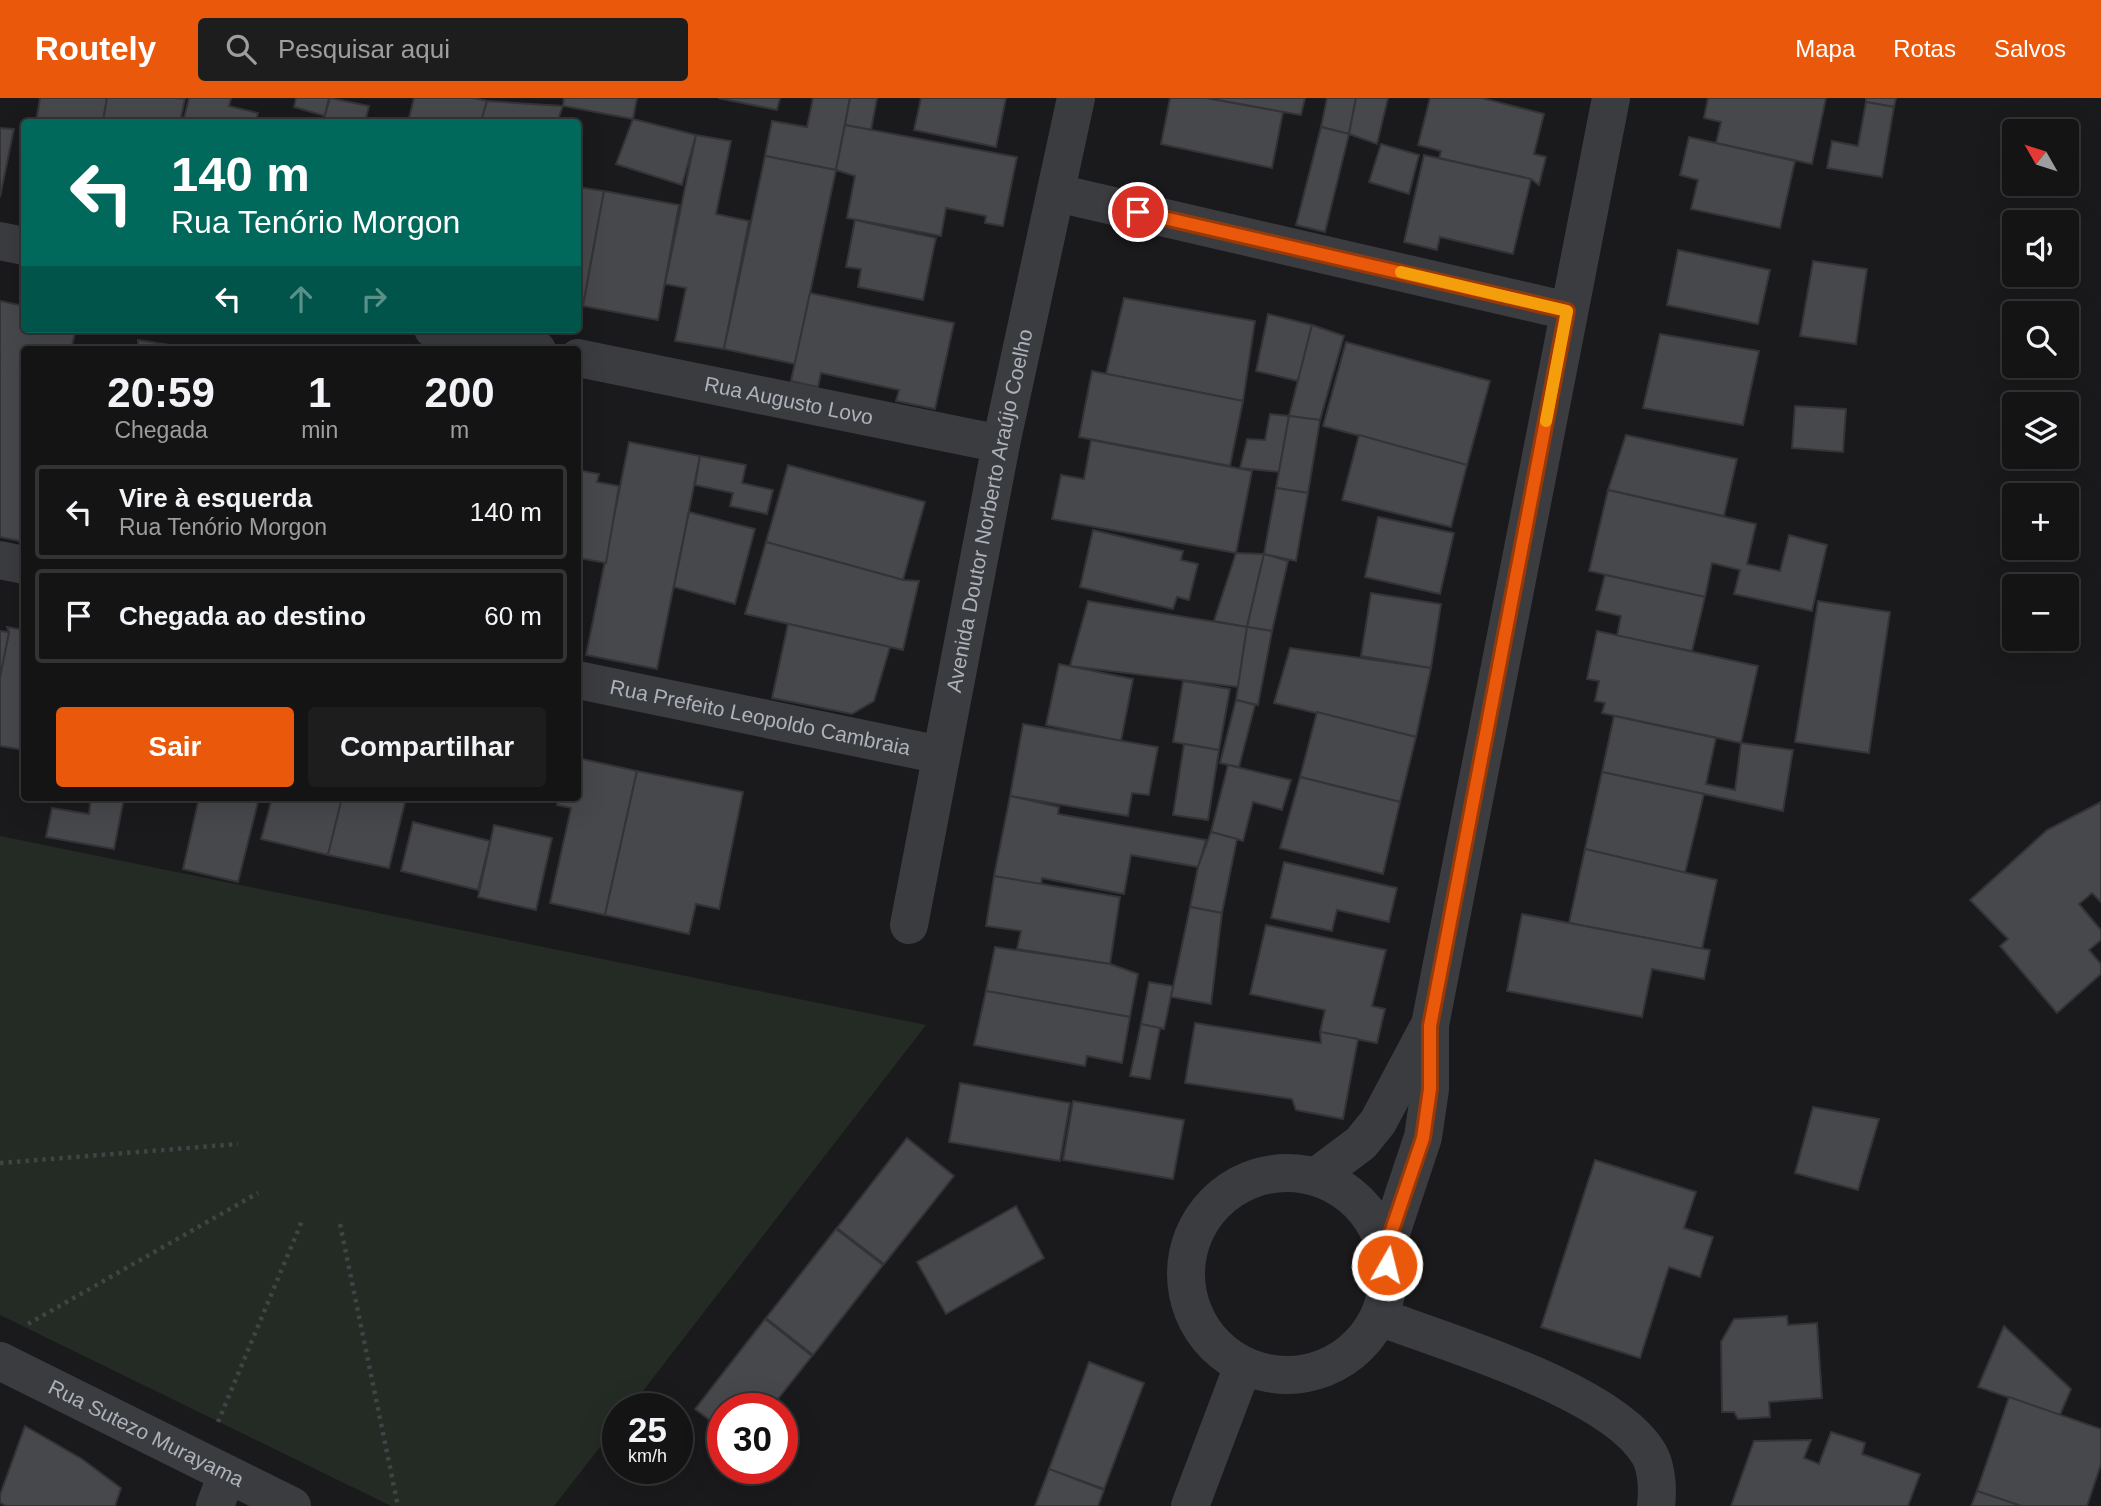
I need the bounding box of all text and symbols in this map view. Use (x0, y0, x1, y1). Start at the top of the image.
search box (198, 18, 688, 81)
text: Routely (35, 30, 156, 67)
icon: search (222, 30, 260, 68)
text: Pesquisar aqui (278, 34, 450, 64)
text: Mapa (1795, 35, 1855, 62)
text: Rotas (1893, 35, 1956, 62)
text: Salvos (1994, 35, 2066, 62)
north arrow (2002, 119, 2079, 196)
map controls (2002, 119, 2079, 651)
icon: left (56, 147, 147, 238)
text: 140 m (171, 147, 310, 201)
pin (1108, 182, 1168, 242)
icon: arrive (1119, 193, 1157, 231)
text: Rua Tenório Morgon (171, 204, 460, 240)
button: sound (2002, 210, 2079, 287)
icon: left (209, 280, 247, 318)
icon: ahead (282, 280, 320, 318)
icon: right (355, 280, 393, 318)
button: search (2002, 301, 2079, 378)
street label: Avenida Doutor Norberto Araújo Coelho (942, 327, 1037, 694)
text: 20:59 (107, 369, 215, 416)
text: 1 (308, 369, 331, 416)
text: 200 (425, 369, 495, 416)
street label: Rua Augusto Lovo (702, 372, 875, 429)
button: layers (2002, 392, 2079, 469)
text: Chegada (114, 417, 208, 443)
text: min (301, 417, 338, 443)
text: m (450, 417, 469, 443)
text: Vire à esquerda (119, 483, 312, 513)
button: + (2002, 483, 2079, 560)
icon: left (60, 493, 98, 531)
text: 140 m (470, 497, 542, 527)
text: Rua Tenório Morgon (119, 514, 327, 540)
button: − (2002, 574, 2079, 651)
icon: arrive (60, 597, 98, 635)
text: Chegada ao destino (119, 601, 366, 631)
text: 60 m (484, 601, 542, 631)
street label: Rua Prefeito Leopoldo Cambraia (608, 675, 913, 759)
button: Sair (56, 707, 294, 787)
button: Compartilhar (308, 707, 546, 787)
position arrow (1350, 1228, 1424, 1302)
street label: Rua Sutezo Murayama (45, 1375, 248, 1491)
speed limit sign: 30 (707, 1393, 798, 1484)
text: 25 (628, 1410, 667, 1449)
text: km/h (628, 1446, 667, 1466)

